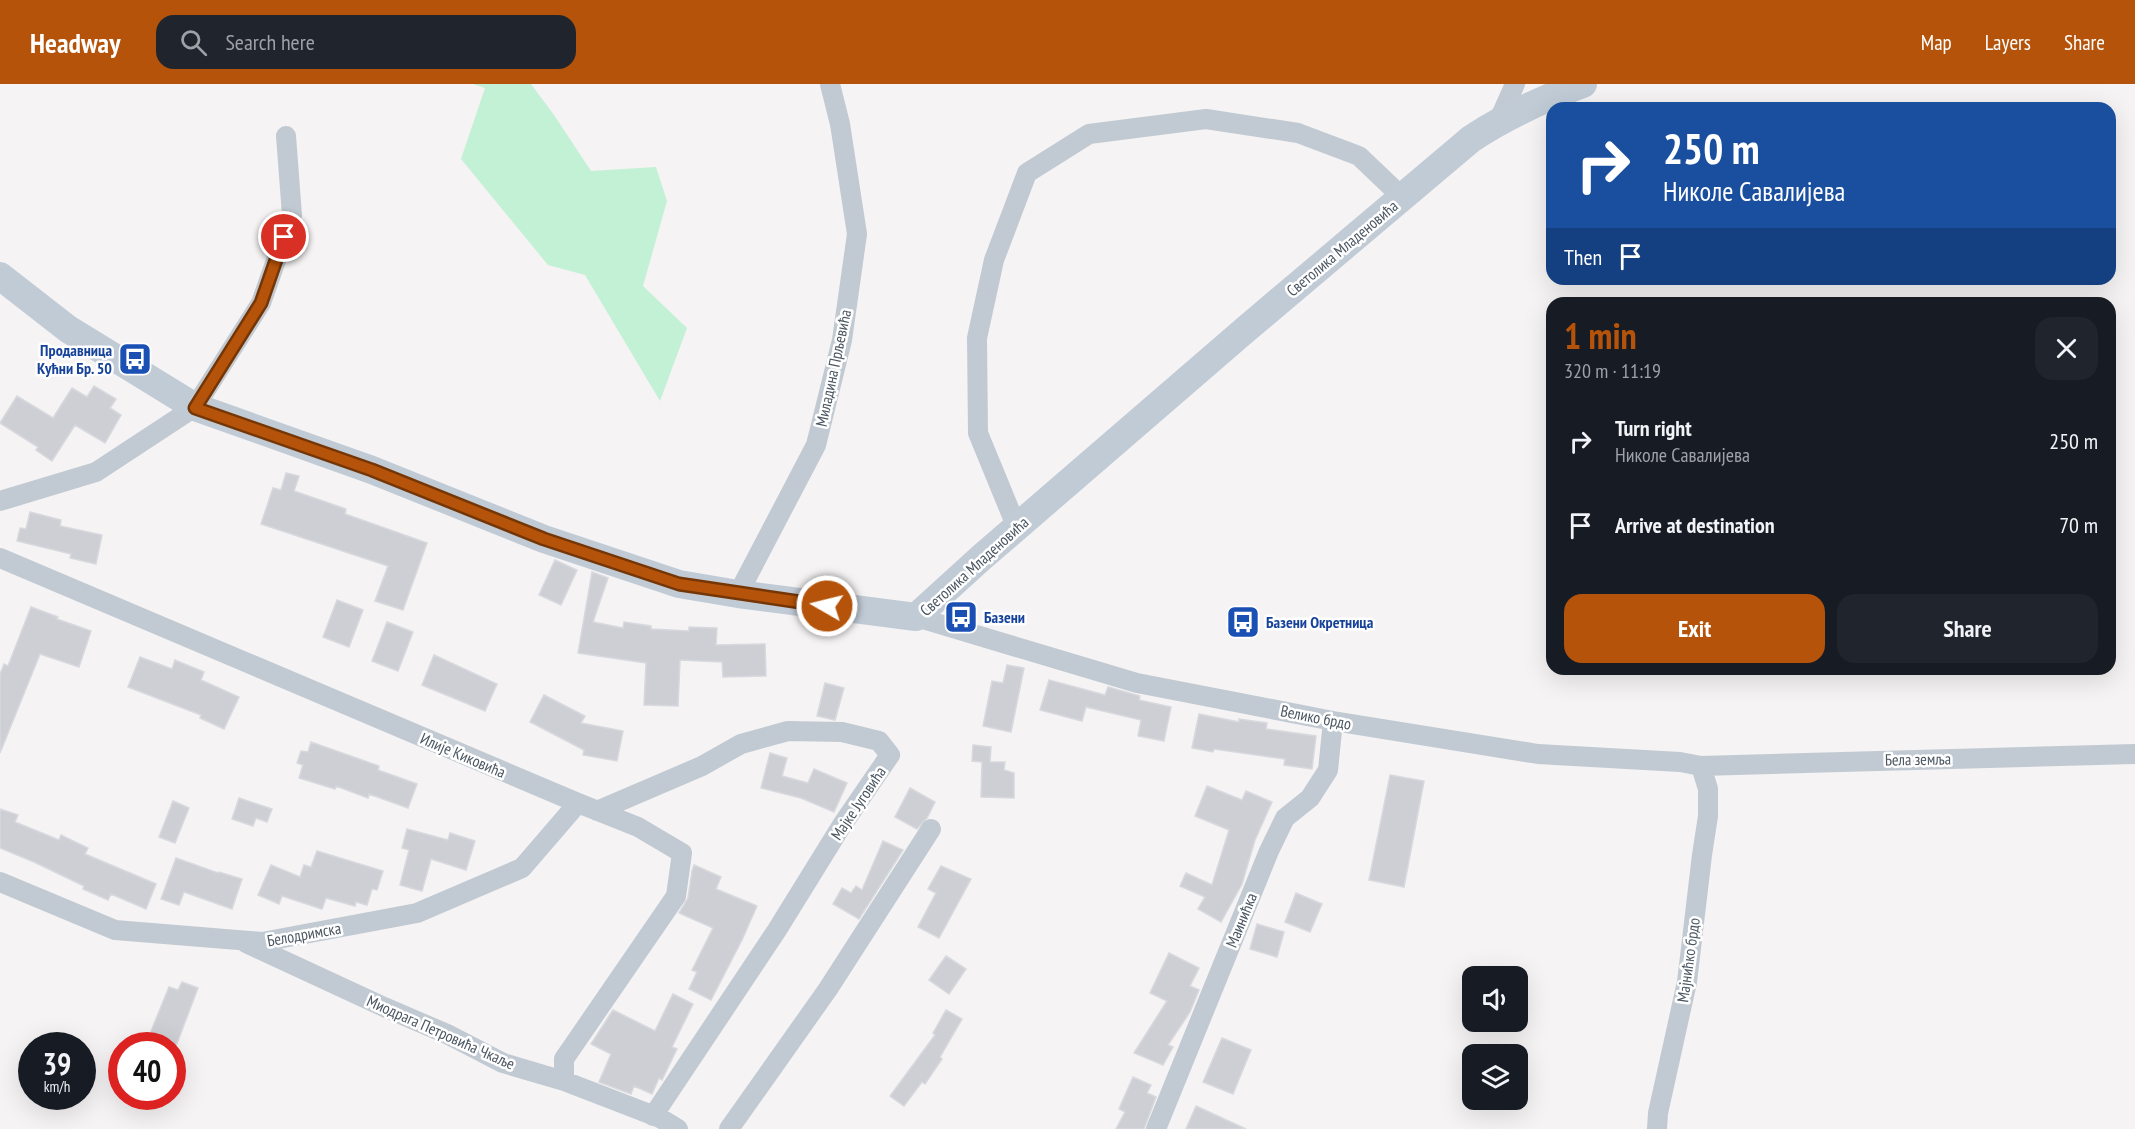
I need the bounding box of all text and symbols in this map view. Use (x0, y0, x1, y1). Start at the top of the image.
search box (156, 15, 576, 69)
text: Headway (30, 24, 120, 61)
icon: search (177, 26, 210, 59)
text: Search here (225, 28, 315, 56)
text: Map (1921, 29, 1952, 56)
text: Layers (1985, 29, 2031, 56)
text: Share (2064, 29, 2105, 56)
text: 250 m (1663, 121, 1760, 176)
icon: right (1564, 126, 1642, 204)
text: Николе Савалијева (1663, 174, 1845, 208)
street label: Светолика Младеновића (1282, 196, 1402, 300)
pin (258, 211, 309, 262)
icon: arrive (267, 220, 300, 253)
icon: arrive (1614, 240, 1647, 273)
text: Then (1564, 243, 1602, 271)
street label: Миладина Прљевића (811, 308, 855, 428)
text: 1 min (1564, 312, 1637, 359)
button: close (2035, 317, 2098, 380)
place label: Продавница Кућни Бр. 50 (37, 340, 112, 378)
bus stop icon: Продавница Кућни Бр. 50 (117, 341, 153, 377)
text: 320 m · 11:19 (1564, 358, 1661, 384)
text: Turn right (1615, 414, 1692, 442)
icon: right (1564, 425, 1597, 458)
text: 250 m (2049, 427, 2098, 455)
text: Николе Савалијева (1615, 442, 1750, 468)
icon: arrive (1564, 509, 1597, 542)
text: Arrive at destination (1615, 511, 1775, 539)
text: 70 m (2059, 511, 2098, 539)
street label: Светолика Младеновића (916, 512, 1032, 620)
position arrow (795, 574, 859, 638)
button: Exit (1564, 594, 1825, 663)
button: Share (1837, 594, 2098, 663)
bus stop icon: Базени (943, 599, 979, 635)
bus stop icon: Базени Окретница (1225, 604, 1261, 640)
place label: Базени (984, 607, 1025, 627)
place label: Базени Окретница (1266, 612, 1374, 632)
street label: Велико брдо (1279, 700, 1353, 734)
street label: Илије Киковића (417, 728, 509, 782)
street label: Бела земља (1885, 748, 1951, 770)
street label: Мајке Југовића (826, 762, 890, 844)
street label: Маинићка (1221, 890, 1261, 950)
street label: Мајнићко брдо (1672, 916, 1704, 1004)
street label: Белодримска (266, 918, 342, 950)
map controls (1462, 966, 1528, 1110)
button: sound (1462, 966, 1528, 1032)
street label: Миодрага Петровића Чкаље (364, 990, 518, 1074)
speed limit sign: 40 (108, 1032, 186, 1110)
text: 39 (43, 1044, 71, 1083)
button: layers (1462, 1044, 1528, 1110)
text: km/h (44, 1077, 70, 1096)

